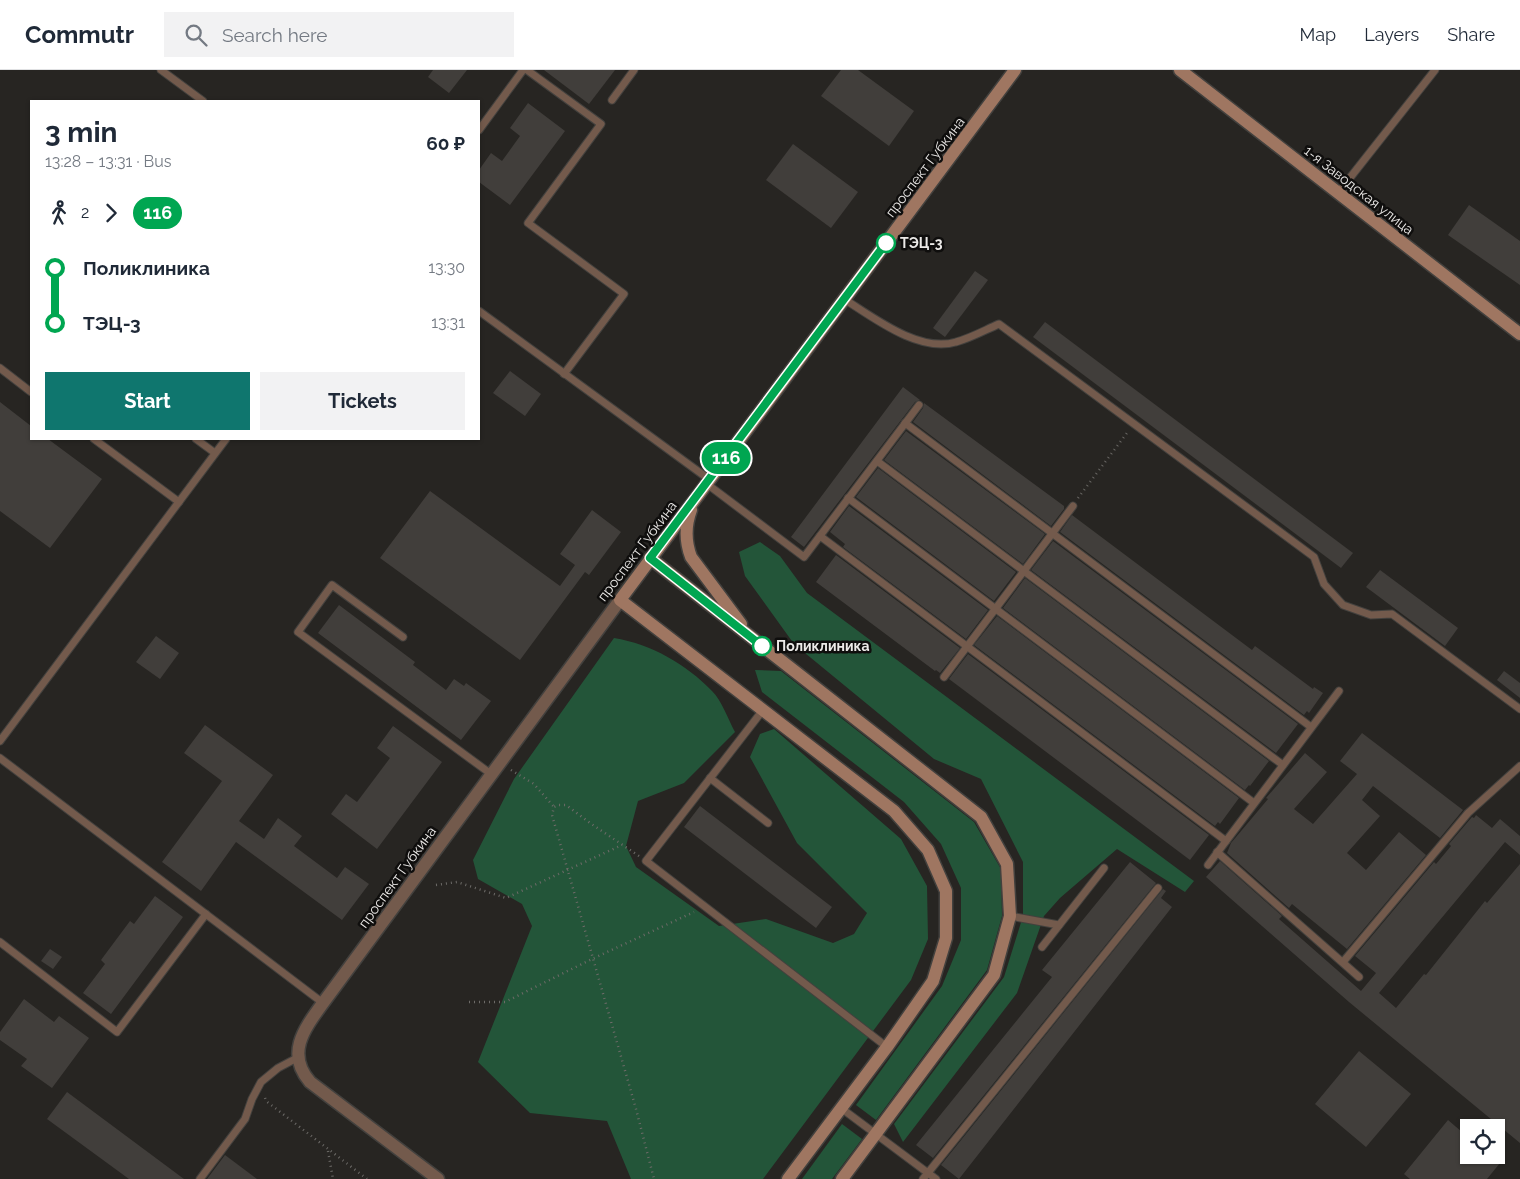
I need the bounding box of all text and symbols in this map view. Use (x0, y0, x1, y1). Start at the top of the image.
search box (164, 12, 514, 57)
text: Commutr (25, 20, 134, 49)
icon: search (182, 21, 210, 49)
text: Search here (222, 24, 327, 46)
text: Map (1300, 24, 1336, 45)
text: Layers (1364, 24, 1419, 45)
text: Share (1447, 24, 1495, 45)
street label: проспект Губкина (882, 114, 968, 220)
text: 3 min (45, 116, 117, 149)
text: 60 ₽ (426, 132, 465, 154)
street label: 1-я Заводская улица (1301, 142, 1417, 238)
text: 13:28 – 13:31 · Bus (45, 152, 171, 171)
icon: walk (45, 199, 73, 227)
icon: forward (97, 199, 125, 227)
text: 116 (143, 202, 172, 223)
text: 2 (81, 203, 89, 222)
marker: ТЭЦ-3 (876, 233, 896, 253)
place label: ТЭЦ-3 (900, 235, 943, 251)
text: Поликлиника (83, 257, 210, 279)
text: 13:30 (428, 258, 465, 277)
text: ТЭЦ-3 (83, 312, 141, 334)
text: 13:31 (431, 313, 465, 332)
button: Start (45, 372, 250, 430)
button: Tickets (260, 372, 465, 430)
line badge: 116 (697, 442, 755, 474)
text: 116 (712, 447, 740, 468)
street label: проспект Губкина (594, 498, 680, 604)
marker: Поликлиника (752, 636, 772, 656)
place label: Поликлиника (776, 638, 869, 654)
street label: проспект Губкина (355, 823, 439, 931)
map controls (1460, 1119, 1505, 1164)
button: locate (1460, 1119, 1505, 1164)

